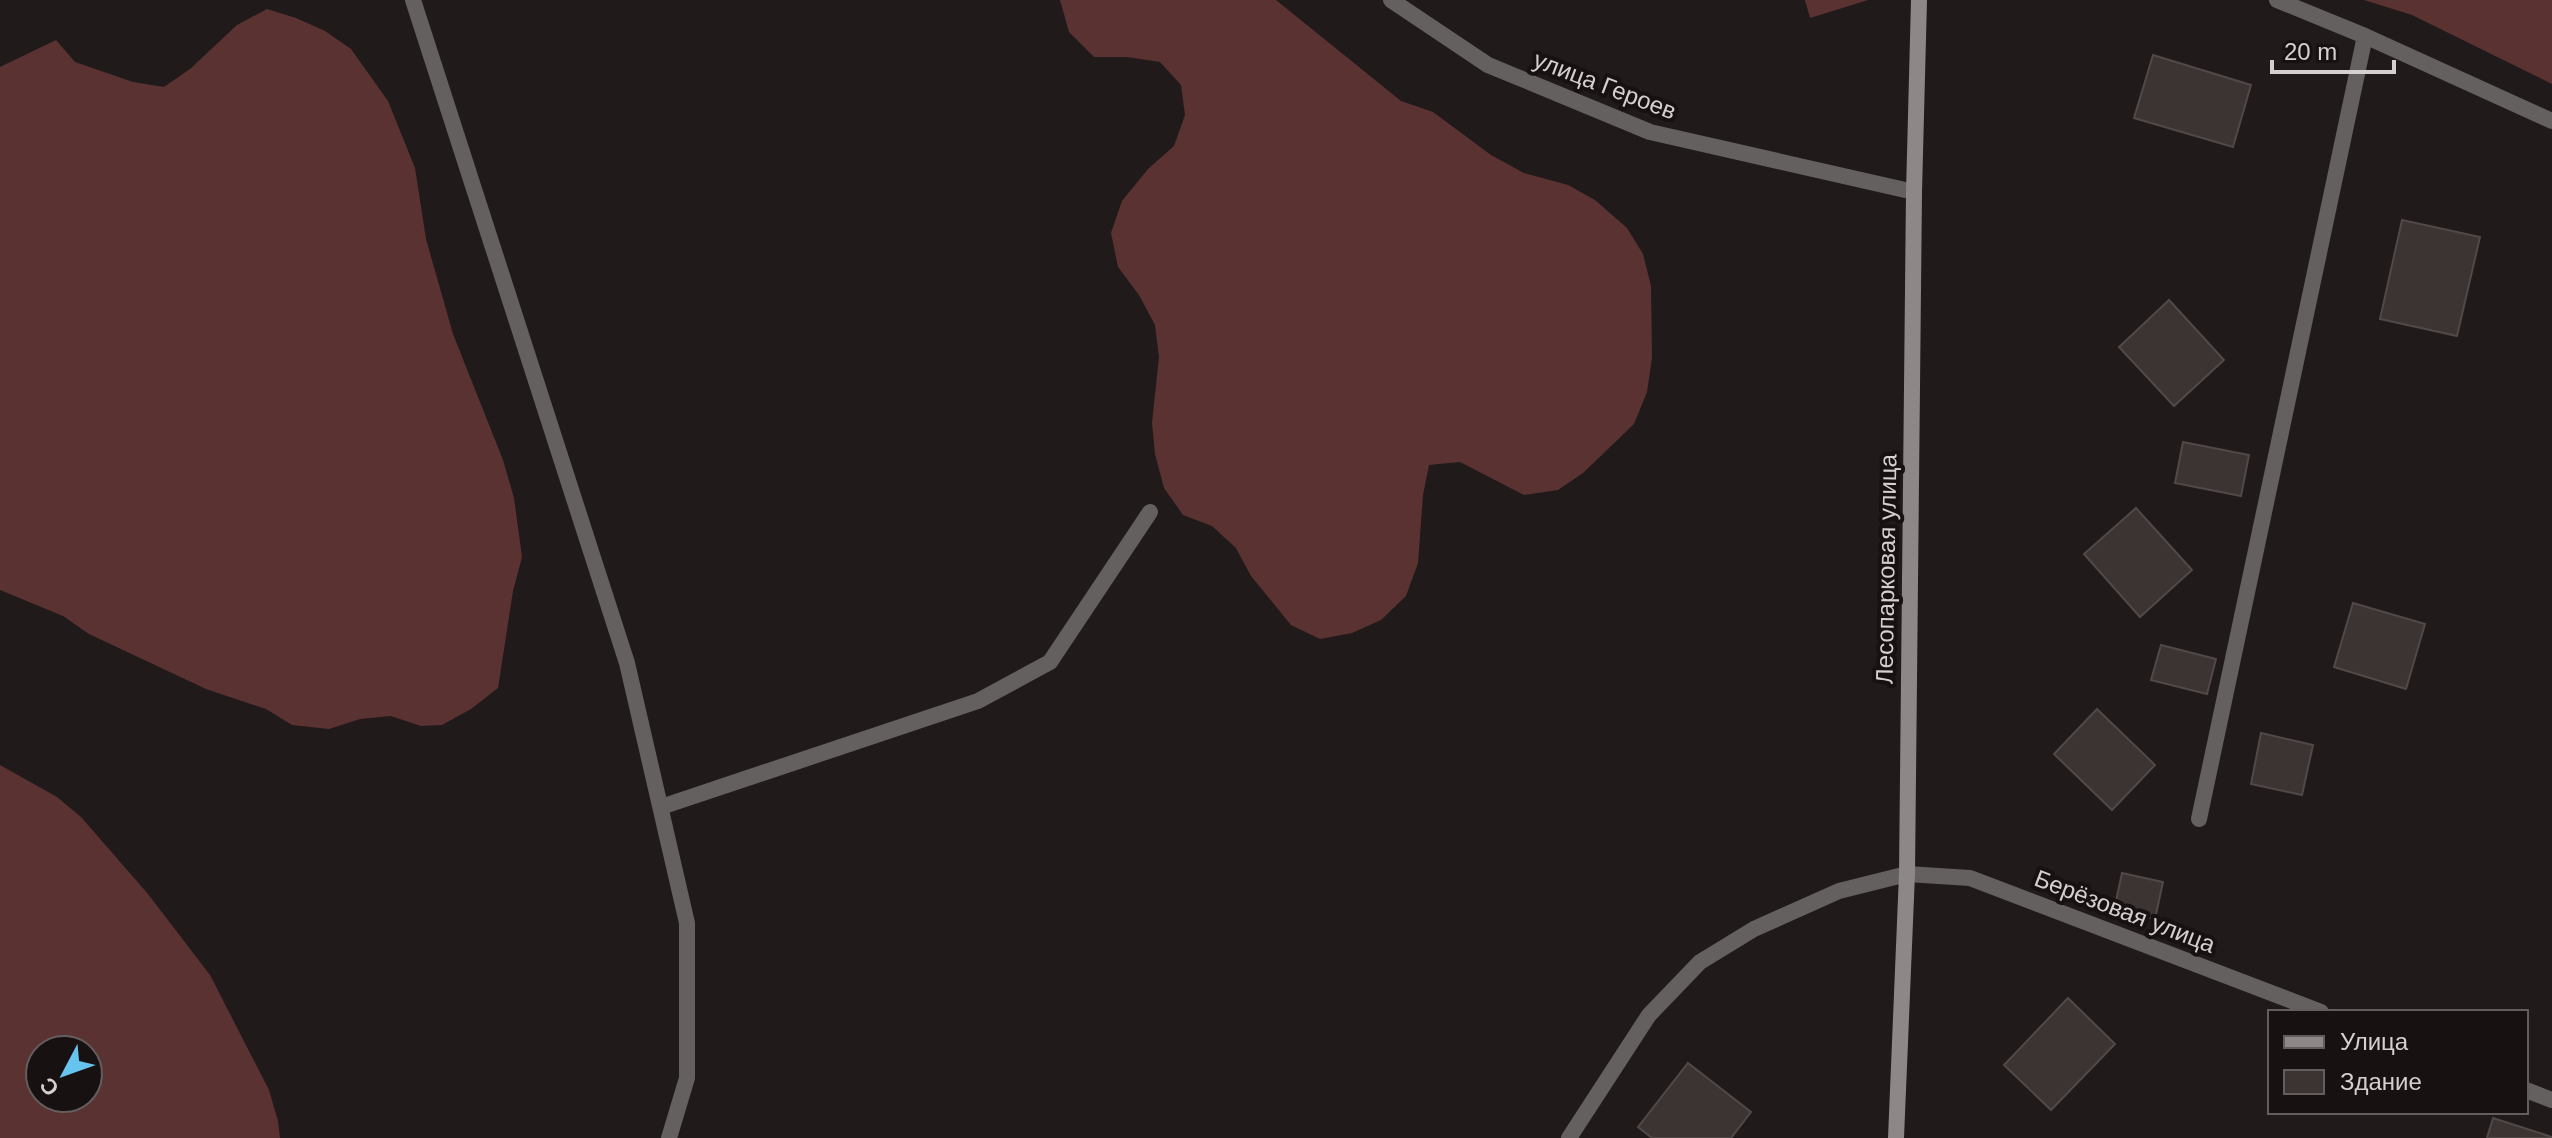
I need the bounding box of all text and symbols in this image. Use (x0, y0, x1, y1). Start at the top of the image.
scale bar (2272, 24, 2394, 74)
text: 20 m (2284, 38, 2337, 65)
street label: улица Героев (1530, 45, 1680, 125)
street label: Лесопарковая улица (1870, 453, 1902, 684)
street label: Берёзовая улица (2031, 864, 2220, 958)
legend (2268, 1010, 2528, 1114)
text: Улица (2340, 1028, 2409, 1055)
north arrow (24, 1034, 104, 1114)
text: Здание (2340, 1068, 2422, 1095)
text: С (35, 1073, 64, 1101)

